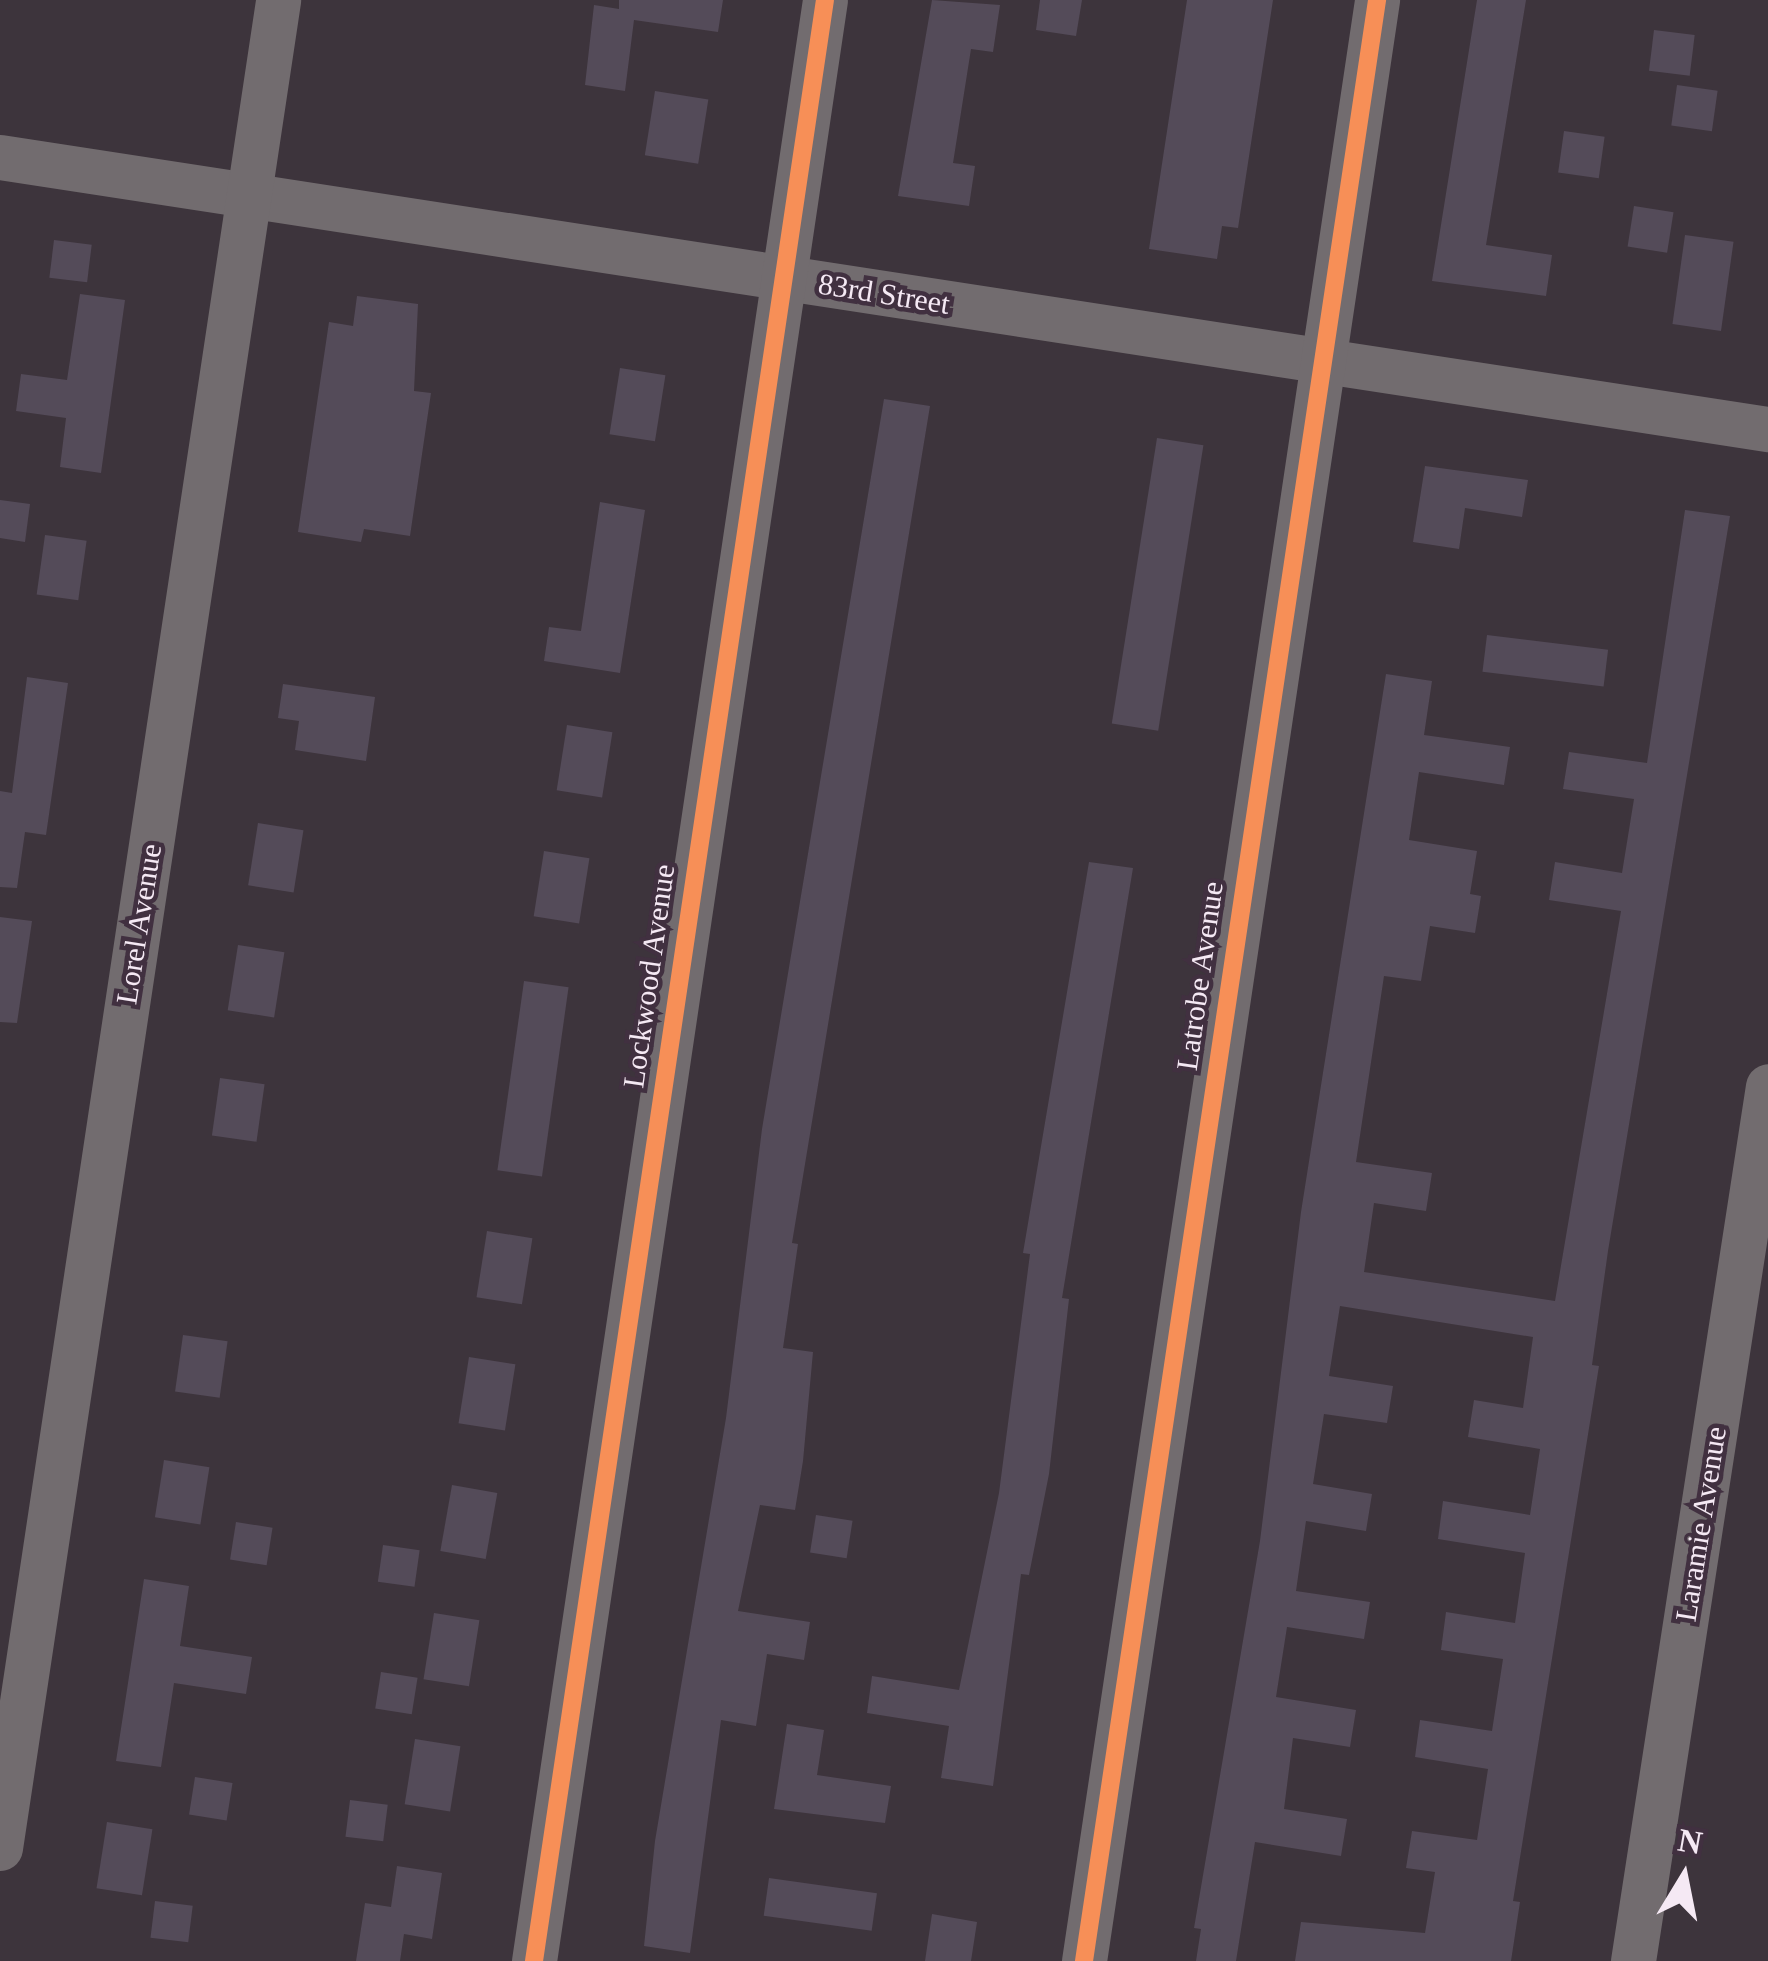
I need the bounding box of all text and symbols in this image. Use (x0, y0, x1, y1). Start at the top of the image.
street label: 83rd Street (816, 266, 952, 322)
street label: Lorel Avenue (108, 840, 170, 1008)
street label: Lockwood Avenue (615, 861, 683, 1091)
street label: Latrobe Avenue (1169, 879, 1231, 1073)
street label: Laramie Avenue (1668, 1423, 1734, 1625)
north arrow (1624, 1817, 1744, 1937)
text: N (1675, 1822, 1705, 1861)

